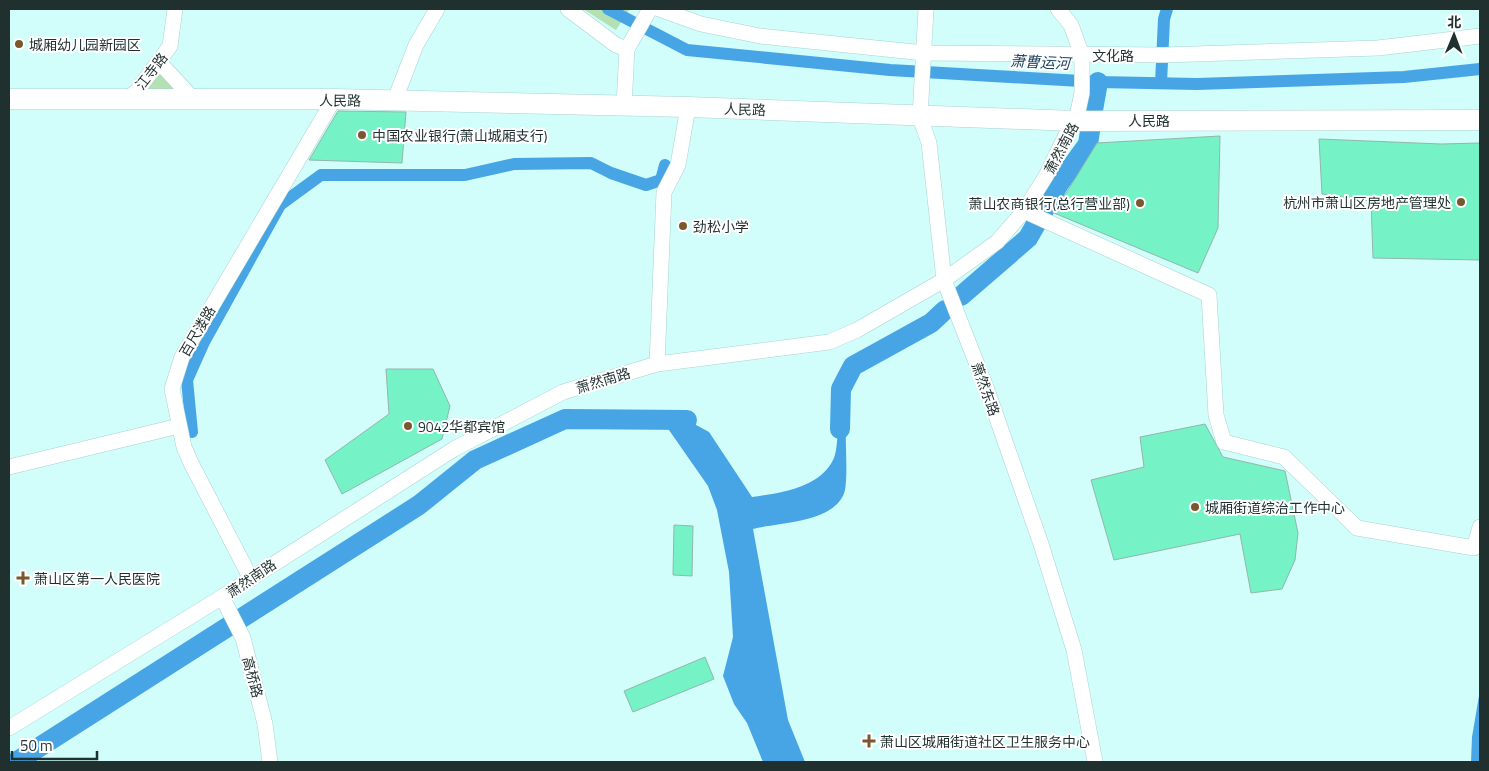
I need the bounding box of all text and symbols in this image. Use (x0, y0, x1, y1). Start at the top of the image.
north arrow (1429, 10, 1479, 60)
text: 北 (1447, 11, 1461, 32)
place label: 城厢幼儿园新园区 (29, 34, 141, 55)
marker: 城厢幼儿园新园区 (13, 38, 25, 50)
street label: 文化路 (1092, 45, 1134, 66)
street label: 江寺路 (130, 48, 172, 94)
water label: 萧曹运河 (1009, 49, 1074, 75)
street label: 人民路 (319, 89, 361, 111)
street label: 人民路 (724, 98, 766, 120)
street label: 人民路 (1128, 110, 1170, 131)
street label: 萧然南路 (1039, 118, 1083, 178)
place label: 中国农业银行(萧山城厢支行) (372, 125, 547, 146)
marker: 中国农业银行(萧山城厢支行) (356, 129, 368, 141)
place label: 杭州市萧山区房地产管理处 (1283, 192, 1451, 213)
place label: 萧山农商银行(总行营业部) (969, 193, 1130, 214)
marker: 杭州市萧山区房地产管理处 (1455, 196, 1467, 208)
marker: 萧山农商银行(总行营业部) (1134, 197, 1146, 209)
place label: 劲松小学 (693, 216, 749, 237)
marker: 劲松小学 (677, 220, 689, 232)
street label: 百尺溇路 (174, 302, 220, 360)
street label: 萧然东路 (967, 359, 1005, 419)
street label: 萧然南路 (573, 362, 633, 398)
place label: 9042华都宾馆 (418, 416, 505, 437)
marker: 9042华都宾馆 (402, 420, 414, 432)
place label: 城厢街道综治工作中心 (1205, 497, 1345, 518)
marker: 城厢街道综治工作中心 (1189, 501, 1201, 513)
street label: 萧然南路 (222, 554, 280, 602)
place label: 萧山区第一人民医院 (34, 568, 160, 589)
marker: 萧山区第一人民医院 (16, 571, 30, 585)
street label: 高桥路 (237, 654, 269, 700)
scale bar (12, 728, 98, 760)
place label: 萧山区城厢街道社区卫生服务中心 (880, 731, 1090, 752)
text: 50 m (20, 734, 53, 757)
marker: 萧山区城厢街道社区卫生服务中心 (862, 734, 876, 748)

